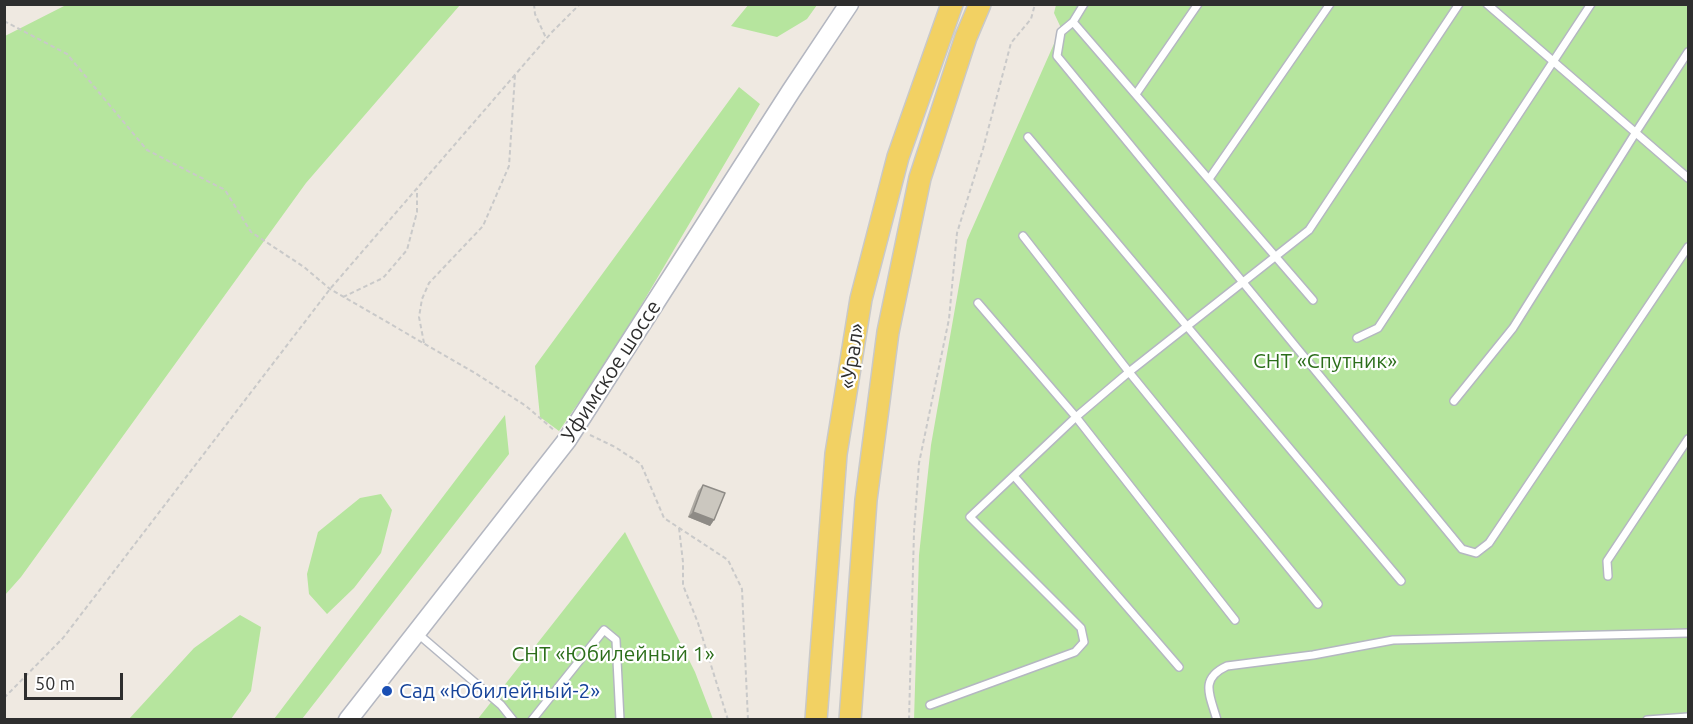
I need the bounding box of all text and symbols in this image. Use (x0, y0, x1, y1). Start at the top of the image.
street label: Уфимское шоссе (556, 295, 666, 447)
street label: «Урал» (834, 321, 870, 391)
park label: СНТ «Спутник» (1253, 348, 1397, 374)
park label: СНТ «Юбилейный 1» (511, 641, 715, 667)
scale bar (27, 661, 126, 699)
text: 50 m (35, 673, 75, 693)
place label: Сад «Юбилейный-2» (399, 678, 600, 704)
marker: Сад «Юбилейный-2» (380, 684, 394, 698)

